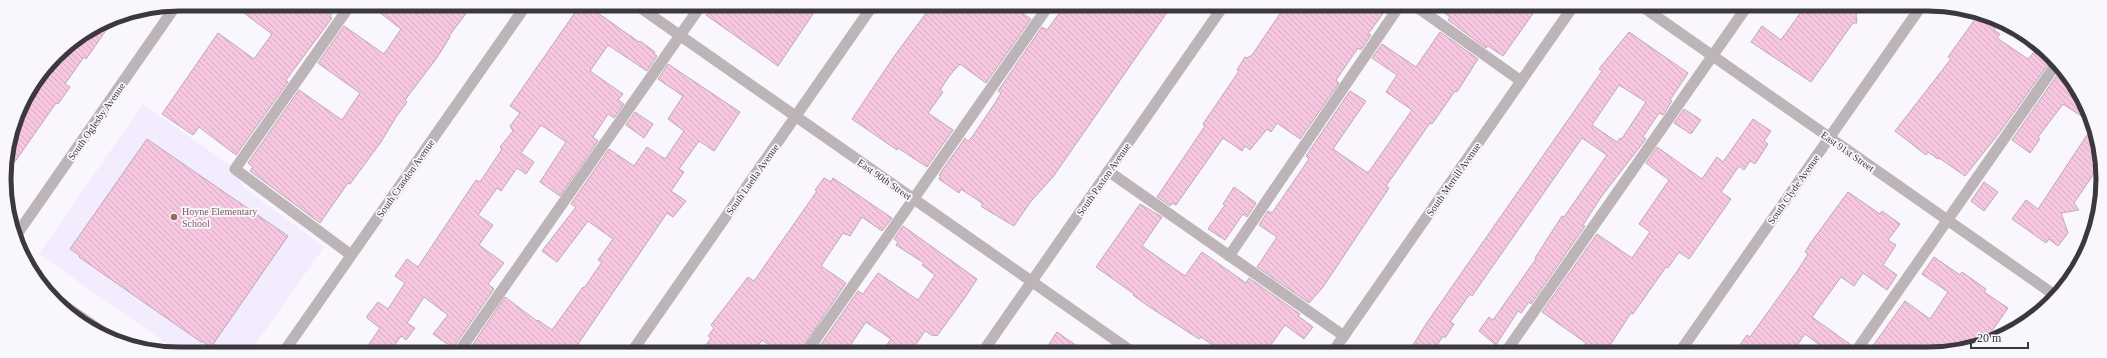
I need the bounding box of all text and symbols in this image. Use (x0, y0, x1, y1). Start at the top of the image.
street label: South Oglesby Avenue (66, 80, 127, 162)
street label: East 91st Street (1819, 129, 1877, 174)
street label: South Crandon Avenue (374, 137, 437, 219)
street label: South Paxton Avenue (1074, 140, 1133, 218)
street label: South Merrill Avenue (1424, 140, 1483, 218)
street label: South Luella Avenue (724, 141, 781, 217)
street label: South Clyde Avenue (1765, 152, 1822, 226)
street label: East 90th Street (856, 157, 914, 202)
place label: Hoyne Elementary School (182, 206, 257, 229)
marker: Hoyne Elementary School (169, 212, 179, 222)
scale bar (1971, 324, 2028, 350)
text: 20 m (1977, 331, 2002, 345)

